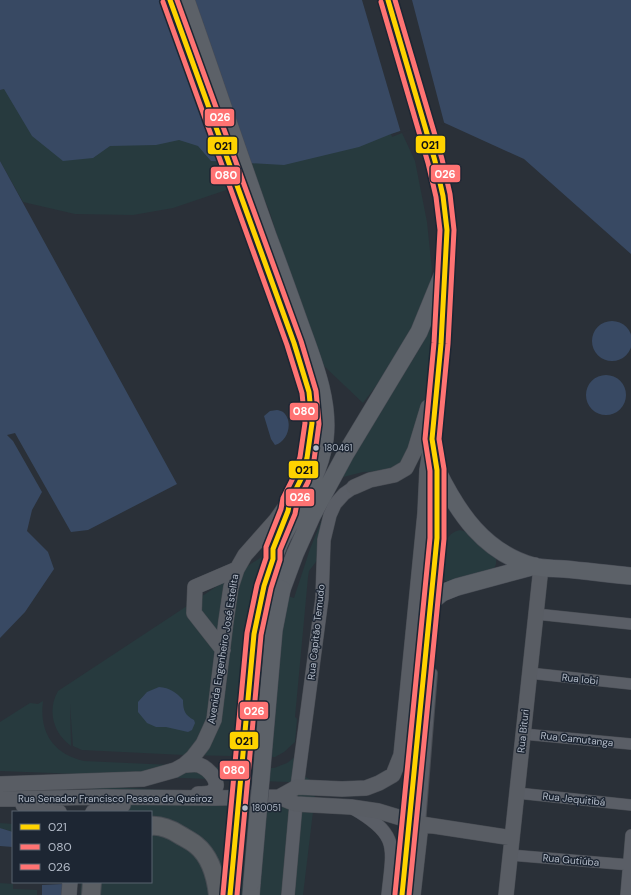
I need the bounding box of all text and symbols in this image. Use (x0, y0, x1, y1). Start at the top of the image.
line badge: 026 (204, 108, 235, 127)
text: 026 (209, 110, 231, 124)
line badge: 021 (415, 135, 446, 154)
line badge: 021 (207, 136, 238, 155)
text: 021 (421, 138, 439, 152)
text: 021 (214, 139, 232, 153)
line badge: 026 (430, 164, 461, 183)
line badge: 080 (210, 166, 241, 185)
text: 026 (434, 167, 456, 181)
text: 080 (215, 168, 237, 182)
line badge: 080 (289, 402, 319, 421)
text: 080 (293, 404, 315, 418)
place label: 180461 (324, 442, 353, 454)
marker: 180461 (311, 443, 321, 453)
line badge: 021 (288, 460, 319, 479)
text: 021 (295, 463, 313, 477)
line badge: 026 (285, 488, 315, 507)
text: 026 (289, 490, 311, 504)
street label: Avenida Engenheiro José Estelita (205, 573, 241, 725)
street label: Rua Capitão Temudo (305, 583, 327, 681)
street label: Rua Iobi (561, 671, 599, 687)
line badge: 026 (239, 701, 269, 720)
text: 026 (243, 704, 265, 718)
street label: Rua Bituri (514, 708, 532, 754)
street label: Rua Camutanga (540, 729, 614, 749)
line badge: 021 (229, 731, 259, 750)
text: 021 (235, 734, 253, 748)
line badge: 080 (219, 760, 250, 780)
text: 080 (223, 763, 245, 777)
street label: Rua Jequitibá (542, 789, 606, 809)
street label: Rua Senador Francisco Pessoa de Queiroz (18, 792, 212, 805)
place label: 180051 (252, 802, 281, 814)
marker: 180051 (240, 803, 250, 813)
legend (12, 811, 152, 883)
text: 021 (48, 819, 67, 835)
text: 080 (48, 839, 72, 855)
street label: Rua Gutiúba (542, 851, 600, 869)
text: 026 (48, 859, 71, 875)

